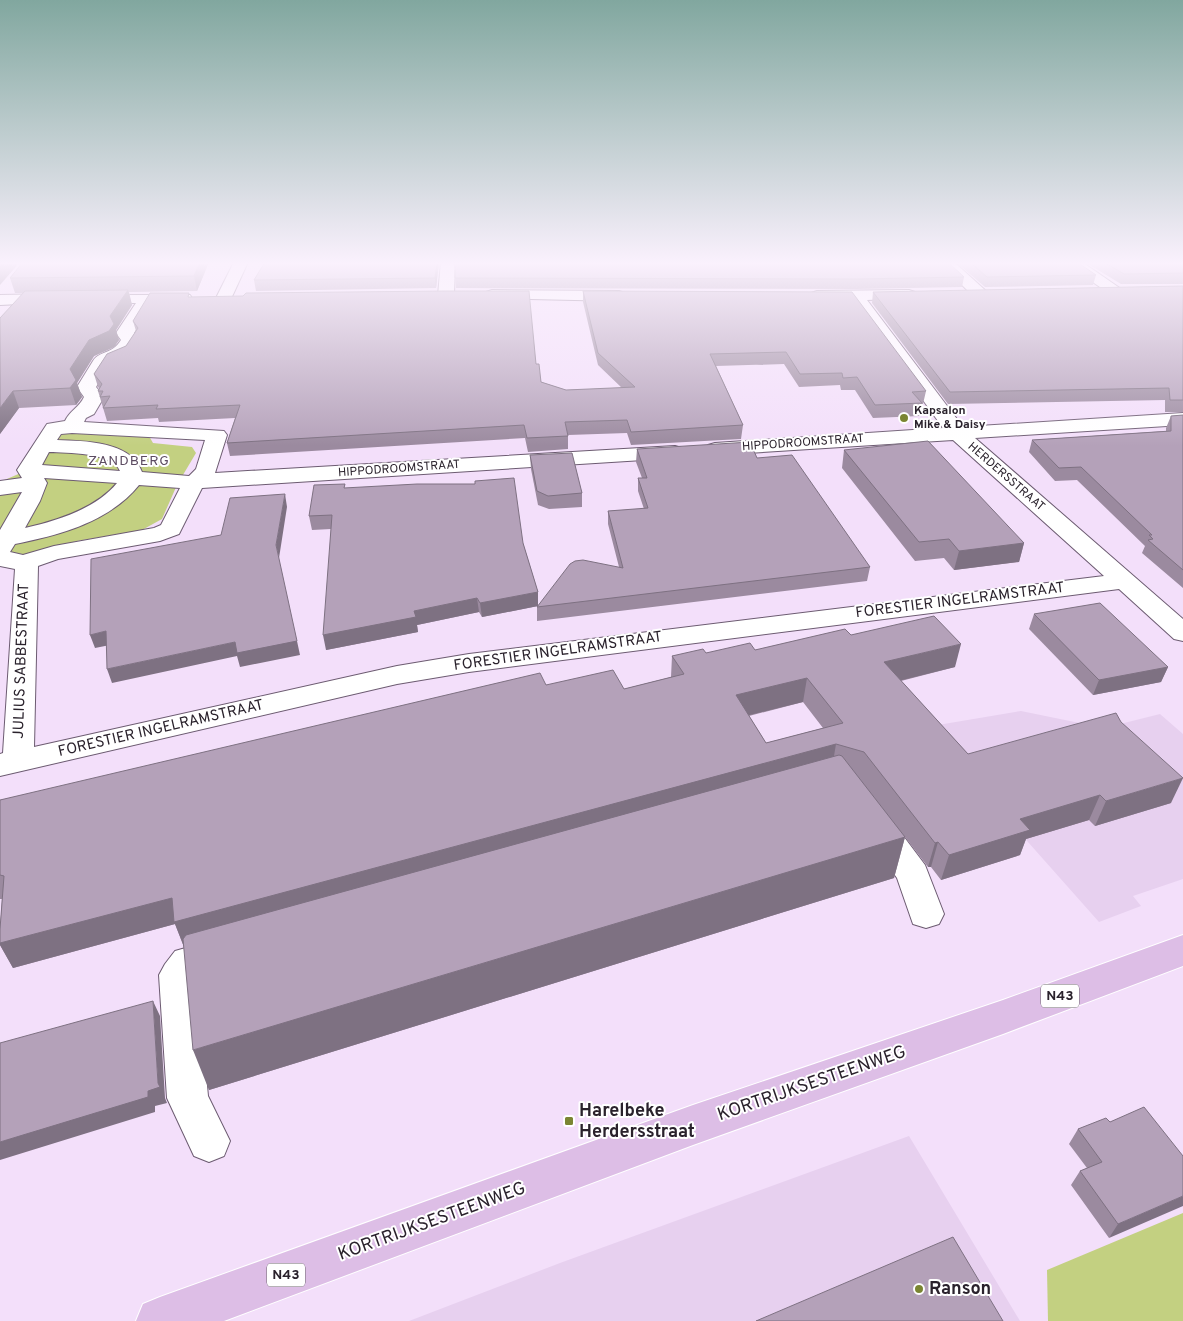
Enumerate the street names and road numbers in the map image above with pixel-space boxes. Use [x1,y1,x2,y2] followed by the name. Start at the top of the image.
[741,431,865,455] street label: HIPPODROOMSTRAAT
[964,439,1048,515] street label: HERDERSSTRAAT
[337,457,461,481] street label: HIPPODROOMSTRAAT
[854,579,1066,623] street label: FORESTIER INGELRAMSTRAAT
[10,583,34,739] street label: JULIUS SABBESTRAAT
[452,628,664,676] street label: FORESTIER INGELRAMSTRAAT
[56,696,266,762] street label: FORESTIER INGELRAMSTRAAT
[1041,984,1079,1008] road number: N43
[715,1041,909,1127] street label: KORTRIJKSESTEENWEG
[335,1177,529,1267] street label: KORTRIJKSESTEENWEG
[267,1264,305,1286] road number: N43

